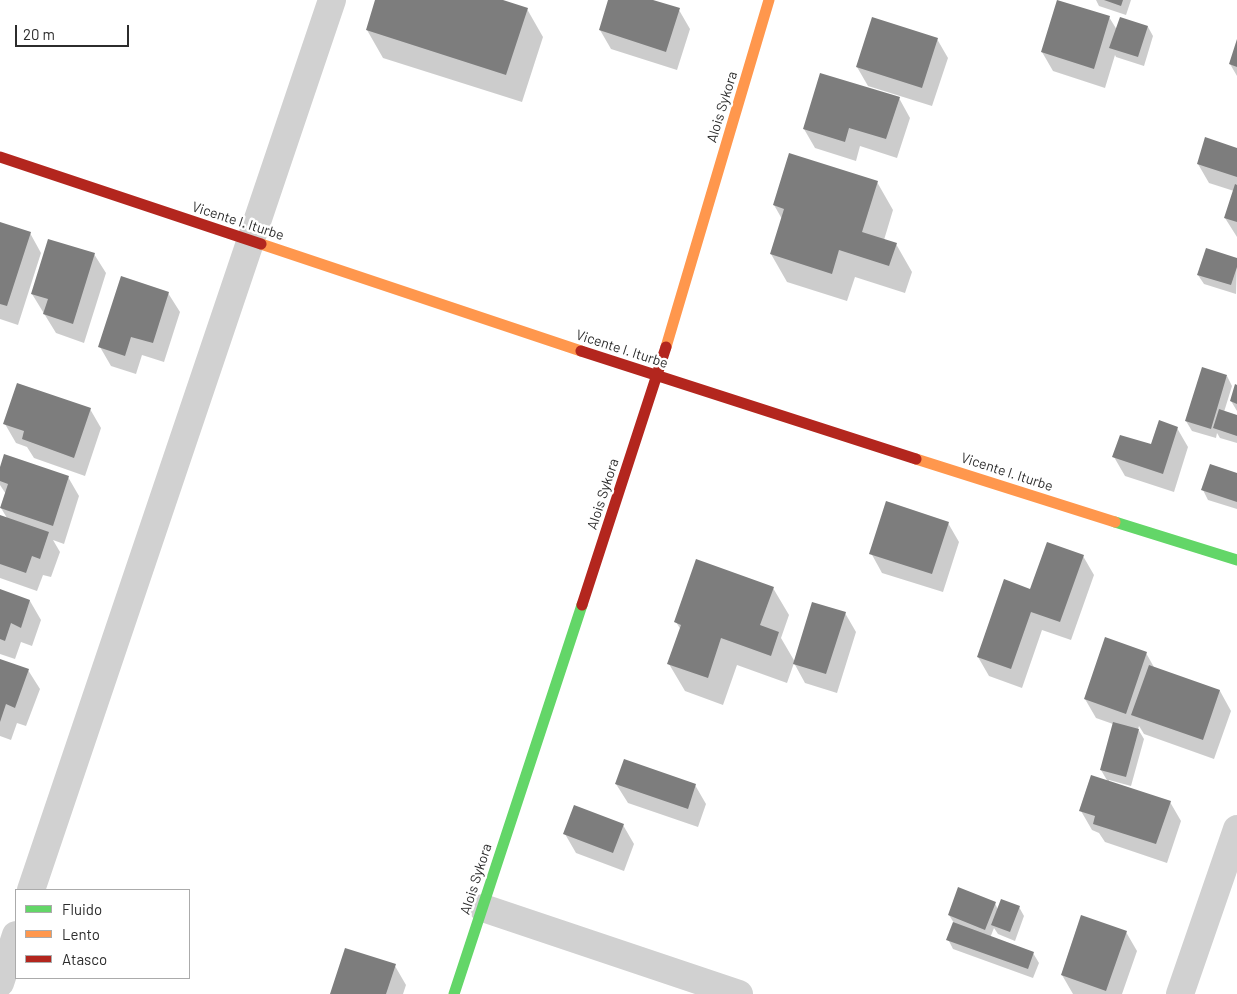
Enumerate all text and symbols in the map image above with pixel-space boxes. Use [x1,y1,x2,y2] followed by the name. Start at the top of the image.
[18,15,131,47] scale bar
[23,25,55,43] text: 20 m
[703,69,741,145] street label: Alois Sykora
[190,198,286,244] street label: Vicente I. Iturbe
[574,326,670,372] street label: Vicente I. Iturbe
[959,449,1055,495] street label: Vicente I. Iturbe
[584,456,622,532] street label: Alois Sykora
[457,841,495,917] street label: Alois Sykora
[15,889,190,979] legend
[62,900,102,918] text: Fluido
[62,925,100,943] text: Lento
[62,950,107,968] text: Atasco

